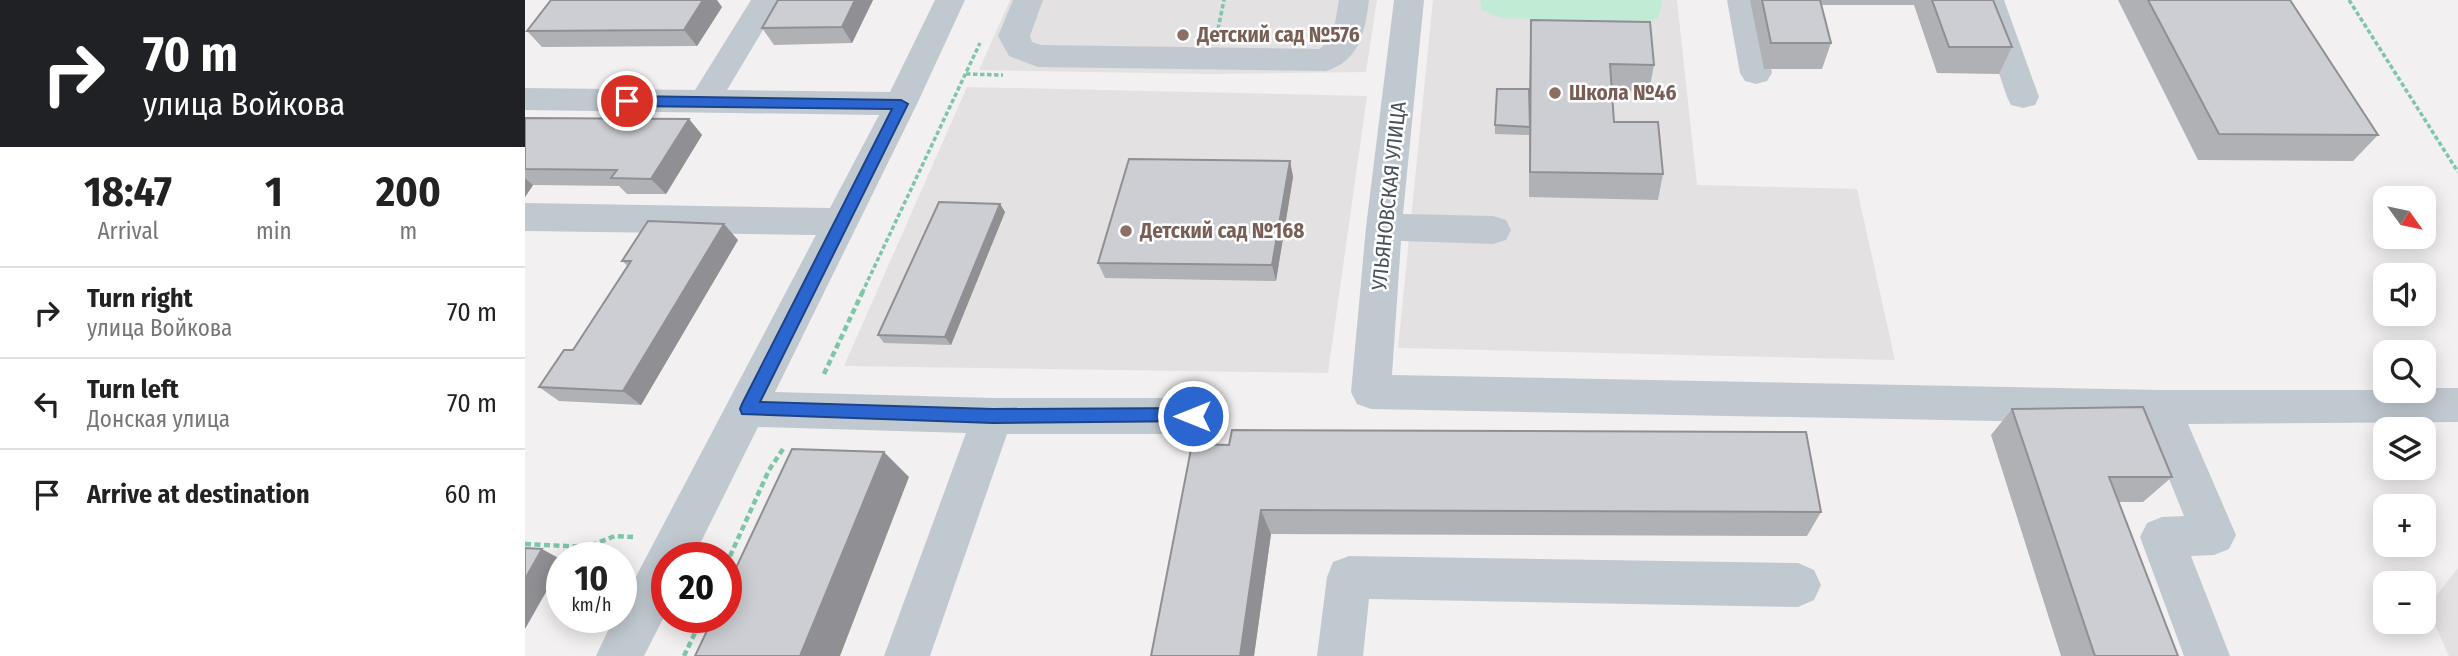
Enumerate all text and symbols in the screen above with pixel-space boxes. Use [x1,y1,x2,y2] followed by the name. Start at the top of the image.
[1196,22,1360,48] place label: Детский сад №576
[143,25,238,84] text: 70 m
[1175,27,1191,43] marker: Детский сад №576
[28,28,119,119] icon: right
[597,71,657,131] pin
[1569,80,1676,106] place label: Школа №46
[608,82,646,120] icon: arrive
[143,85,345,123] text: улица Войкова
[1547,85,1563,101] marker: Школа №46
[1366,100,1412,293] street label: УЛЬЯНОВСКАЯ УЛИЦА
[84,167,172,217] text: 18:47
[265,167,283,217] text: 1
[376,167,441,217] text: 200
[2373,186,2436,248] north arrow
[2373,186,2436,634] map controls
[98,217,159,245] text: Arrival
[256,217,292,245] text: min
[399,217,417,245] text: m
[1139,218,1304,244] place label: Детский сад №168
[1118,223,1134,239] marker: Детский сад №168
[2373,263,2436,326] button: sound
[87,283,193,314] text: Turn right
[28,294,66,332] icon: right
[447,297,497,328] text: 70 m
[87,314,232,342] text: улица Войкова
[2373,340,2436,403] button: search
[87,374,179,405] text: Turn left
[1156,379,1230,453] position arrow
[28,385,66,423] icon: left
[447,388,497,419] text: 70 m
[87,405,230,433] text: Донская улица
[2373,417,2436,480] button: layers
[28,476,66,514] icon: arrive
[87,479,310,510] text: Arrive at destination
[444,479,497,510] text: 60 m
[2373,494,2436,557] button: +
[651,542,742,633] speed limit sign: 20
[575,557,608,599] text: 10
[2373,571,2436,634] button: −
[571,594,612,616] text: km/h

